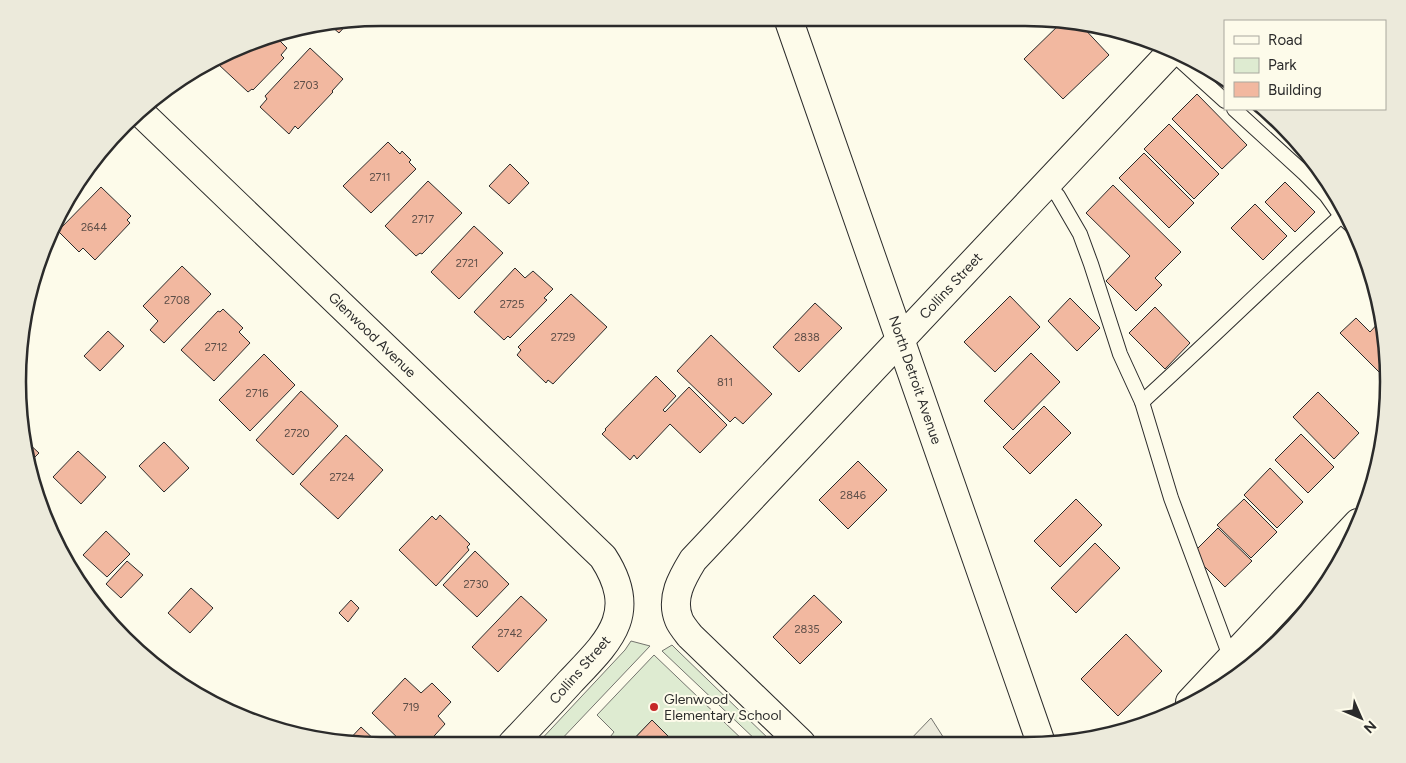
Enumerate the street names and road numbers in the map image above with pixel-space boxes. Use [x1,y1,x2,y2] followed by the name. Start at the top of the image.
[916,249,986,323] street label: Collins Street
[325,289,420,381] street label: Glenwood Avenue
[885,313,945,447] street label: North Detroit Avenue
[546,632,614,708] street label: Collins Street

